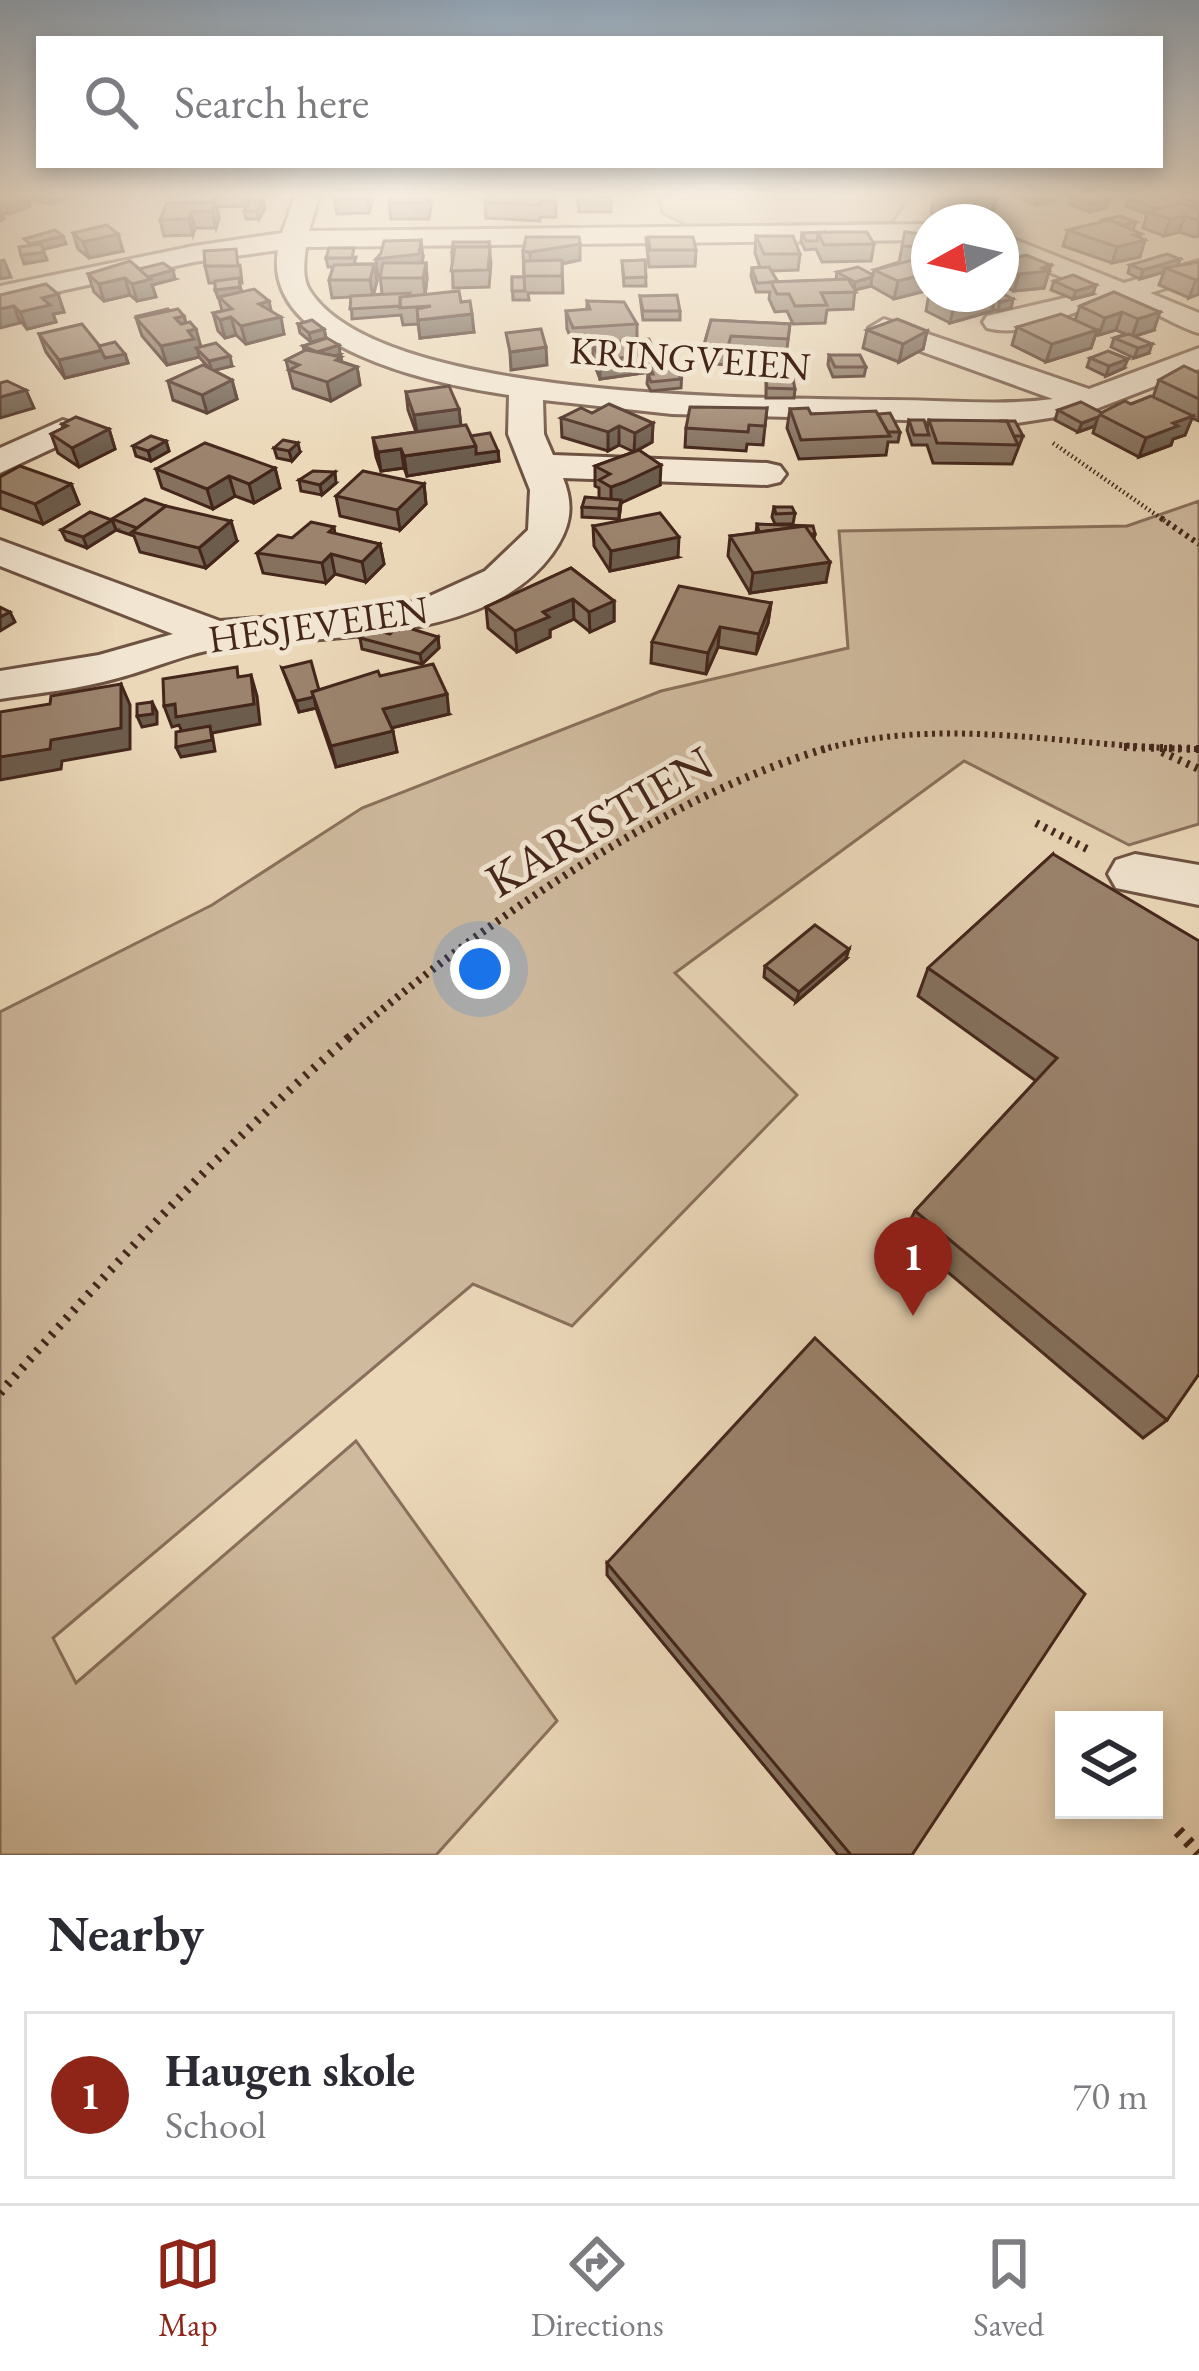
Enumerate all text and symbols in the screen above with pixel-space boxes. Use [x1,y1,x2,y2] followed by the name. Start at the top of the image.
[36,36,1163,168] search box
[78,69,144,135] icon: search
[174,73,369,131] text: Search here
[911,204,1019,312] north arrow
[568,324,812,392] street label: KRINGVEIEN
[205,583,431,665] street label: HESJEVEIEN
[474,731,724,911] street label: KARISTIEN
[450,939,510,999] your location
[874,1217,952,1316] pin: 1
[1055,1711,1163,1819] map controls
[1055,1711,1163,1819] button: layers
[48,1900,204,1966] text: Nearby
[165,2041,415,2099] text: Haugen skole
[80,2070,100,2121] text: 1
[1072,2070,1148,2121] text: 70 m
[165,2099,266,2150] text: School
[155,2231,221,2346] tab: Map
[531,2231,664,2346] tab: Directions
[973,2231,1044,2346] tab: Saved

